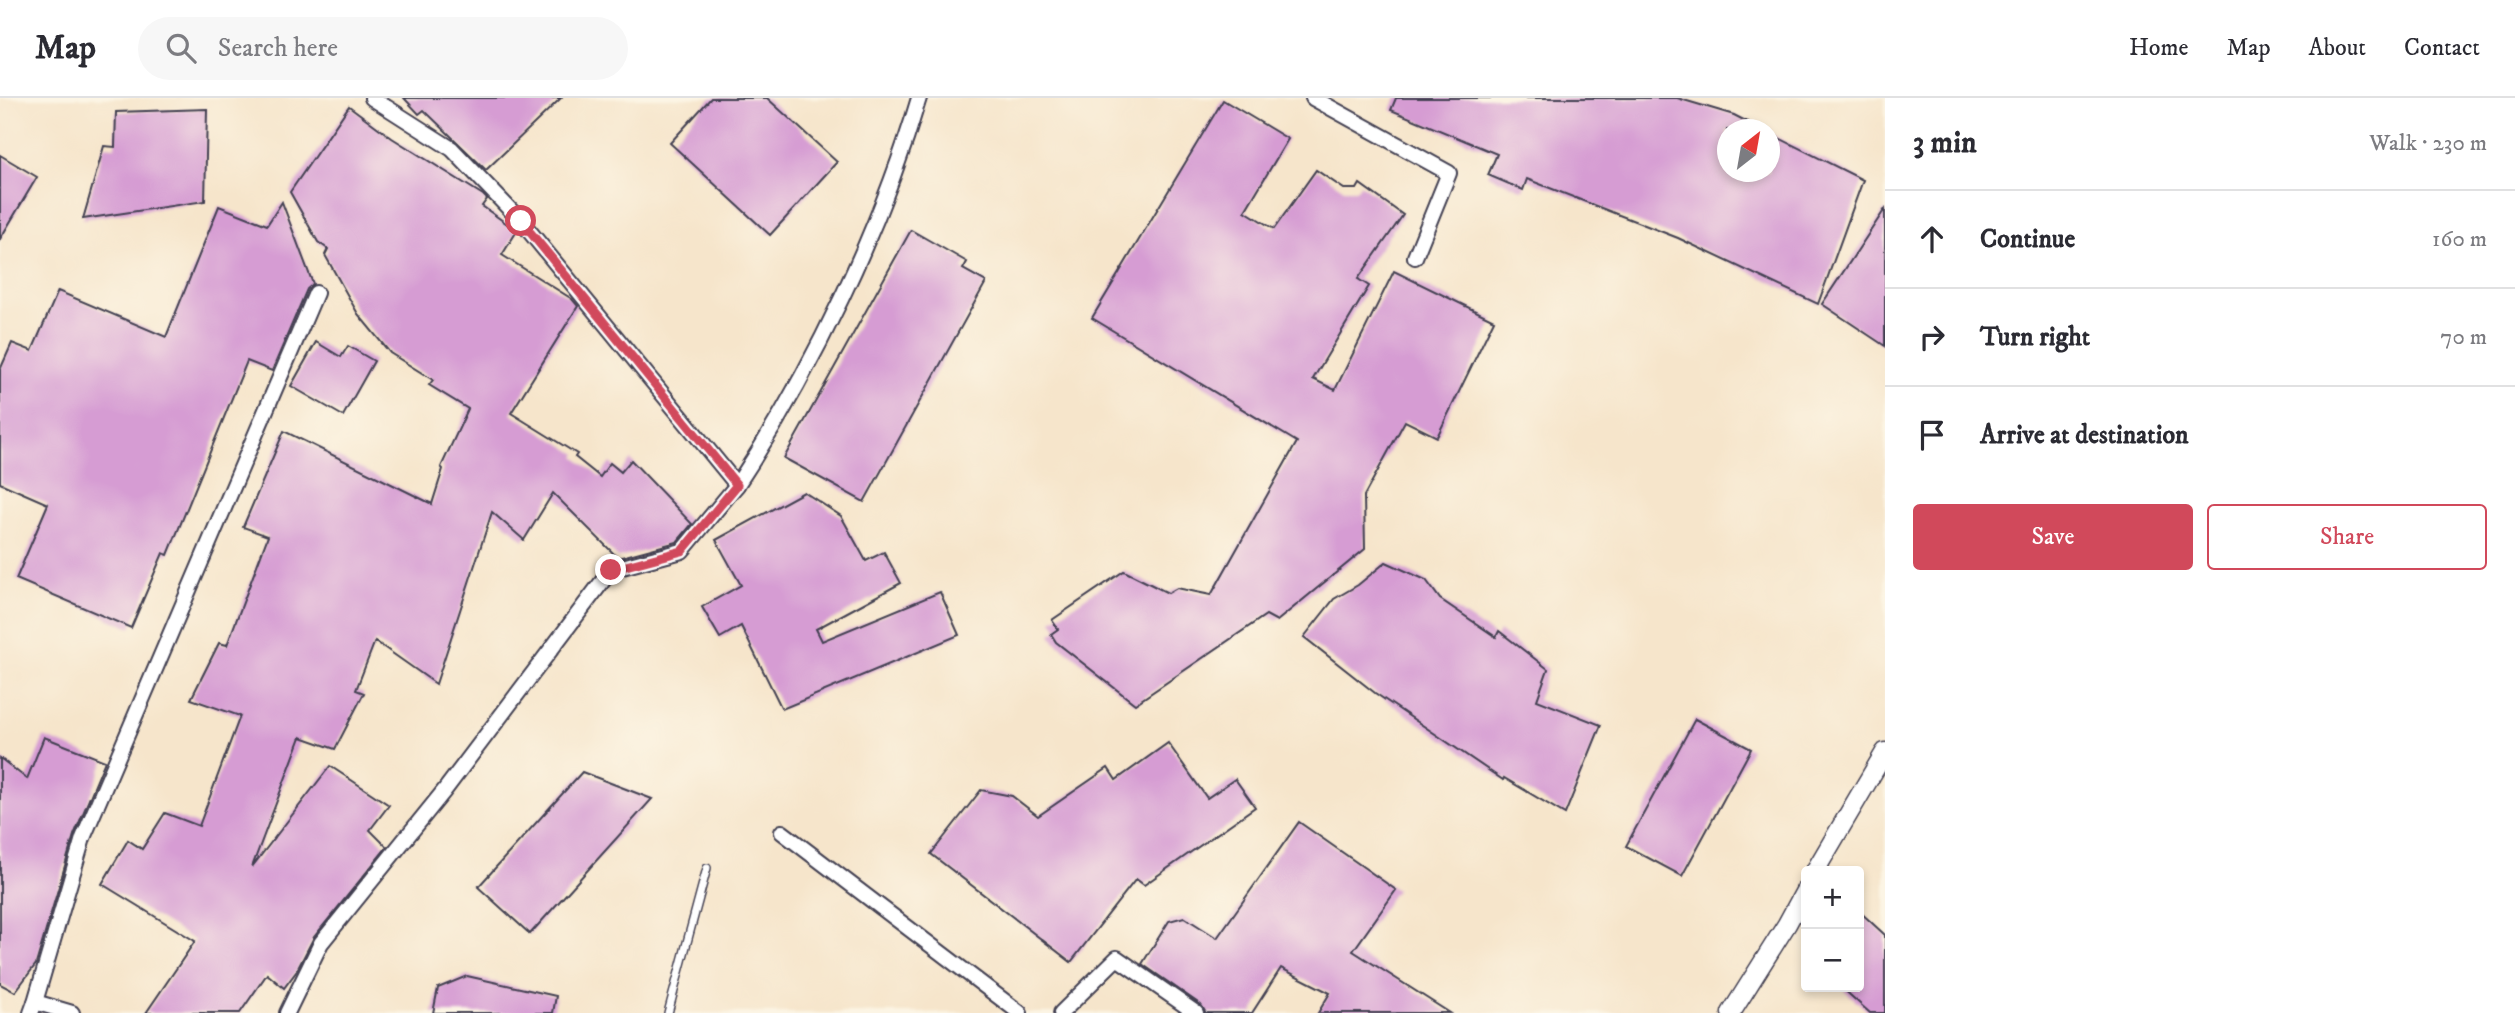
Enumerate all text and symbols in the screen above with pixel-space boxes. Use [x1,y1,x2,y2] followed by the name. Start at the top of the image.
[138,17,628,80] search box
[35,28,96,69] text: Map
[162,29,200,67] icon: search
[218,32,338,65] text: Search here
[2129,33,2188,63] text: Home
[2226,33,2271,63] text: Map
[2309,33,2366,63] text: About
[2404,33,2480,63] text: Contact
[1717,119,1780,182] north arrow
[1913,125,1977,162] text: 3 min
[2369,129,2487,158] text: Walk · 230 m
[505,205,536,236] route start
[1913,220,1951,258] icon: ahead
[1980,223,2075,256] text: Continue
[2432,225,2487,254] text: 160 m
[1913,318,1951,356] icon: right
[1980,321,2090,354] text: Turn right
[2440,323,2487,352] text: 70 m
[1913,416,1951,454] icon: arrive
[1980,419,2189,452] text: Arrive at destination
[1913,504,2193,570] button: Save
[2207,504,2487,570] button: Share
[595,554,626,585] route end
[1801,866,1864,992] map controls
[1801,866,1864,929] button: +
[1801,929,1864,992] button: −

